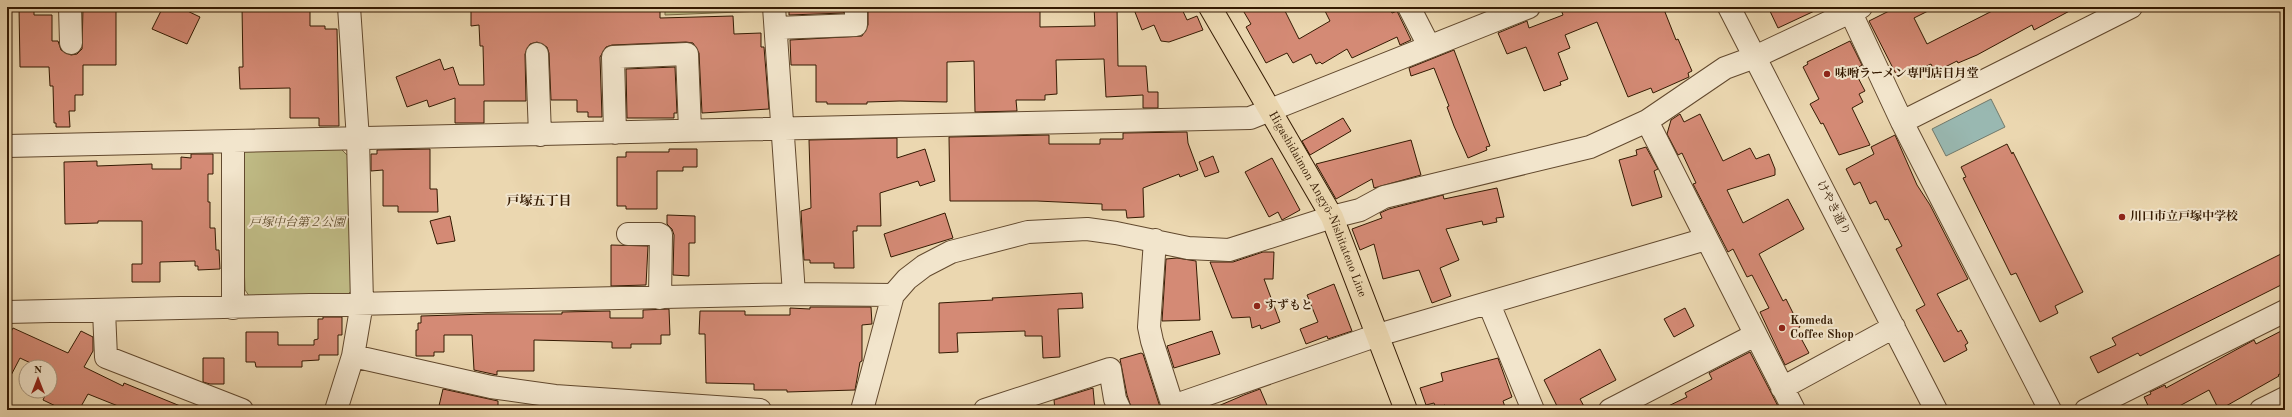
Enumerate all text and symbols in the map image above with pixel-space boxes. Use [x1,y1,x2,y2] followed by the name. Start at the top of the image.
[1835,66,1978,80] place label: 味噌ラーメン専門店日月堂
[1822,69,1832,79] marker: 味噌ラーメン専門店日月堂
[1266,109,1368,299] street label: Higashidaimon Angyō-Nishitateno Line
[1814,178,1853,237] street label: けやき通り
[506,194,572,208] district label: 戸塚五丁目
[2130,209,2238,223] place label: 川口市立戸塚中学校
[2117,212,2127,222] marker: 川口市立戸塚中学校
[249,215,347,229] park label: 戸塚中台第２公園
[1265,298,1313,312] place label: すずもと
[1252,301,1262,311] marker: すずもと
[1790,315,1854,341] place label: Komeda Coffee Shop
[1777,323,1787,333] marker: Komeda Coffee Shop
[18,359,58,399] north arrow
[34,365,43,376] text: N

